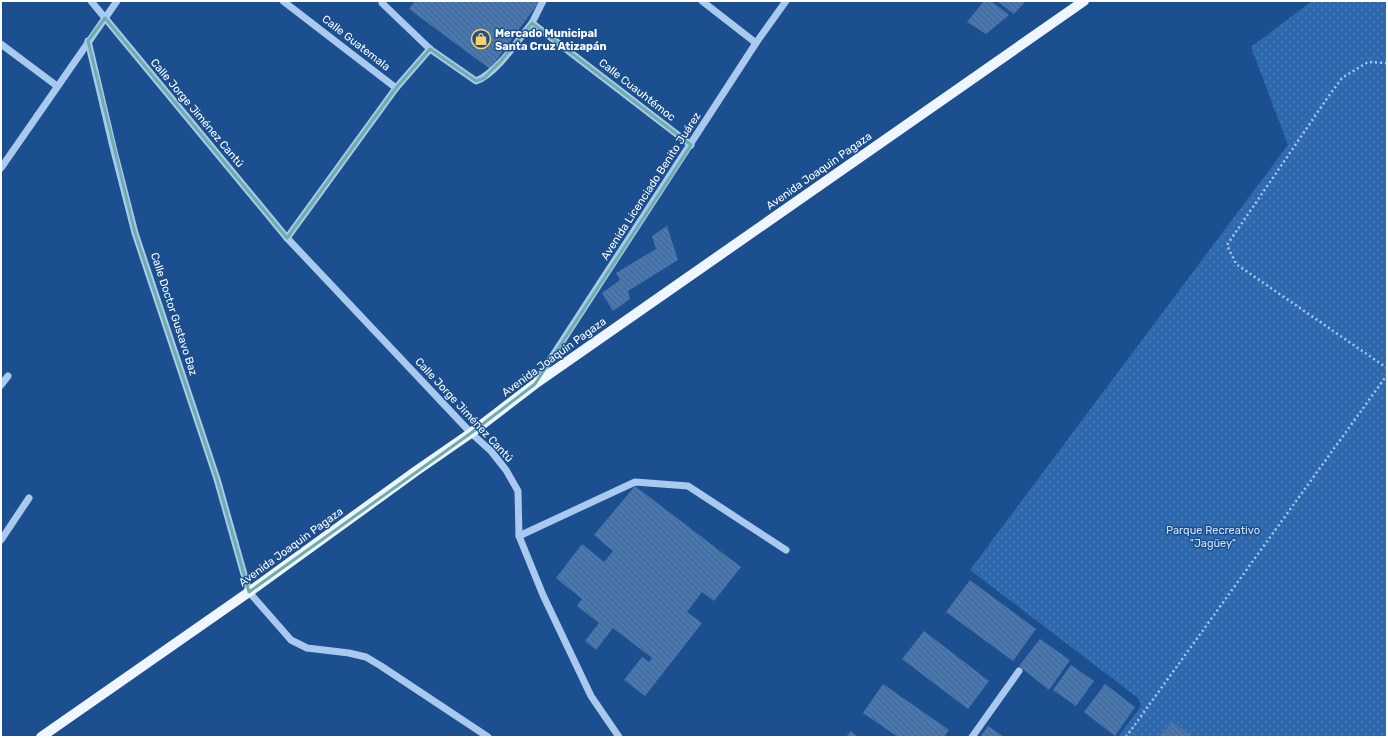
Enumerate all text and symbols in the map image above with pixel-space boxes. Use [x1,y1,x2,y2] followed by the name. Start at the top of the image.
[319,12,393,74] street label: Calle Guatemala
[495,27,607,53] place label: Mercado Municipal Santa Cruz Atizapán
[470,28,492,50] shop icon: Mercado Municipal Santa Cruz Atizapán
[148,56,246,170] street label: Calle Jorge Jiménez Cantú
[596,56,678,124] street label: Calle Cuauhtémoc
[598,109,704,262] street label: Avenida Licenciado Benito Juárez
[764,130,874,212] street label: Avenida Joaquin Pagaza
[148,251,200,378] street label: Calle Doctor Gustavo Baz
[499,315,609,399] street label: Avenida Joaquin Pagaza
[412,355,516,465] street label: Calle Jorge Jiménez Cantú
[236,505,346,589] street label: Avenida Joaquin Pagaza
[1166,524,1260,550] park label: Parque Recreativo "Jagüey"

